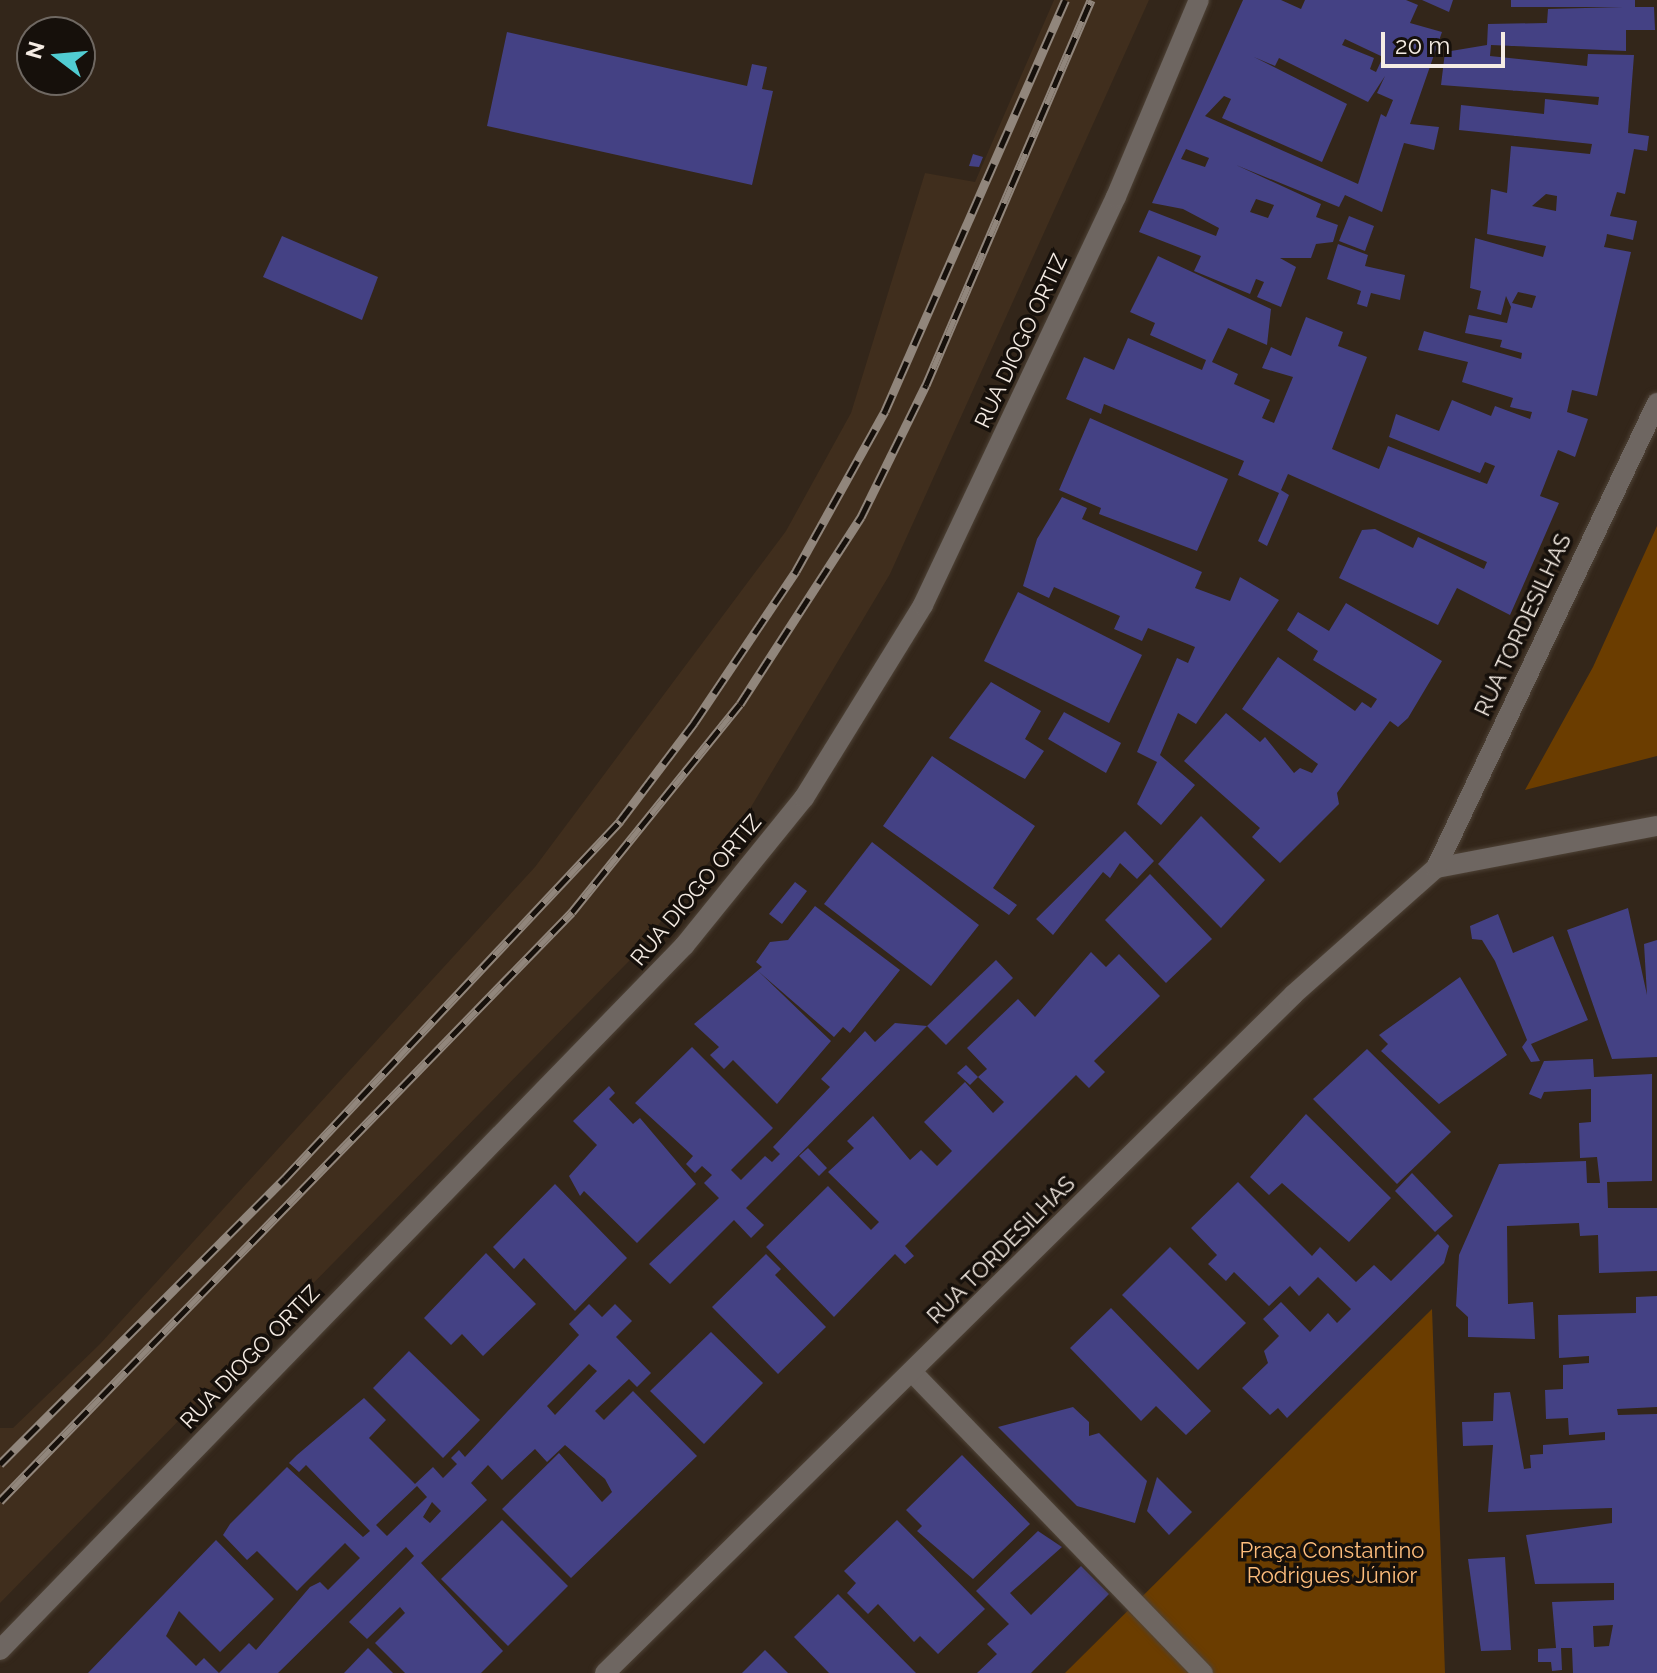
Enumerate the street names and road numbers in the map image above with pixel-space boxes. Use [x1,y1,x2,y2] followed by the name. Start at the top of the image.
[969,249,1073,433] street label: RUA DIOGO ORTIZ
[1469,529,1577,721] street label: RUA TORDESILHAS
[625,809,767,971] street label: RUA DIOGO ORTIZ
[921,1170,1081,1330] street label: RUA TORDESILHAS
[175,1280,325,1434] street label: RUA DIOGO ORTIZ

